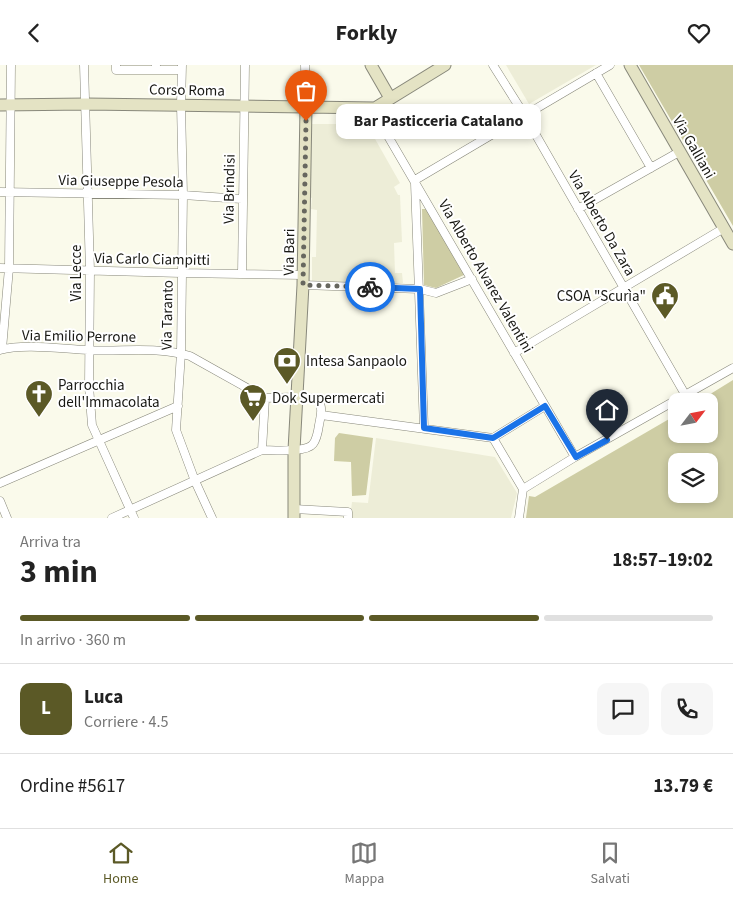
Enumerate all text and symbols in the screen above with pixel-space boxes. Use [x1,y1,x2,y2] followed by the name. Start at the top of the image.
[336,17,397,49] text: Forkly
[20,19,48,47] icon: back
[685,19,713,47] icon: heart
[285,70,327,121] pin
[292,77,320,105] icon: bag
[149,79,225,102] street label: Corso Roma
[336,103,541,139] callout: Bar Pasticceria Catalano
[354,110,523,132] text: Bar Pasticceria Catalano
[667,112,720,183] street label: Via Galliani
[218,154,241,224] street label: Via Brindisi
[563,167,640,280] street label: Via Alberto Da Zara
[58,170,184,193] street label: Via Giuseppe Pesola
[433,196,538,357] street label: Via Alberto Alvarez Valentini
[279,228,300,276] street label: Via Bari
[66,244,87,302] street label: Via Lecce
[94,248,210,271] street label: Via Carlo Ciampitti
[345,262,395,312] courier
[356,273,384,301] icon: bike
[156,280,179,350] street label: Via Taranto
[650,281,680,320] public building icon: CSOA "Scurìa"
[557,286,646,307] place label: CSOA "Scurìa"
[22,325,136,348] street label: Via Emilio Perrone
[272,346,302,385] bank icon: Intesa Sanpaolo
[306,351,407,372] place label: Intesa Sanpaolo
[58,375,160,413] place label: Parrocchia dell'Immacolata
[24,379,54,418] church icon: Parrocchia dell'Immacolata
[238,383,268,422] supermarket icon: Dok Supermercati
[272,388,385,409] place label: Dok Supermercati
[586,389,628,440] pin
[668,393,718,443] north arrow
[668,393,718,503] map controls
[593,396,621,424] icon: home
[668,453,718,503] button: layers
[20,531,81,553] text: Arriva tra
[612,547,713,574] text: 18:57–19:02
[20,549,98,595] text: 3 min
[20,629,126,651] text: In arrivo · 360 m
[597,683,649,735] button: chat
[661,683,713,735] button: phone
[84,684,123,711] text: Luca
[41,695,51,722] text: L
[84,711,168,733] text: Corriere · 4.5
[20,773,125,800] text: Ordine #5617
[653,773,713,800] text: 13.79 €
[103,839,138,889] tab: Home
[345,839,384,889] tab: Mappa
[590,839,630,889] tab: Salvati

